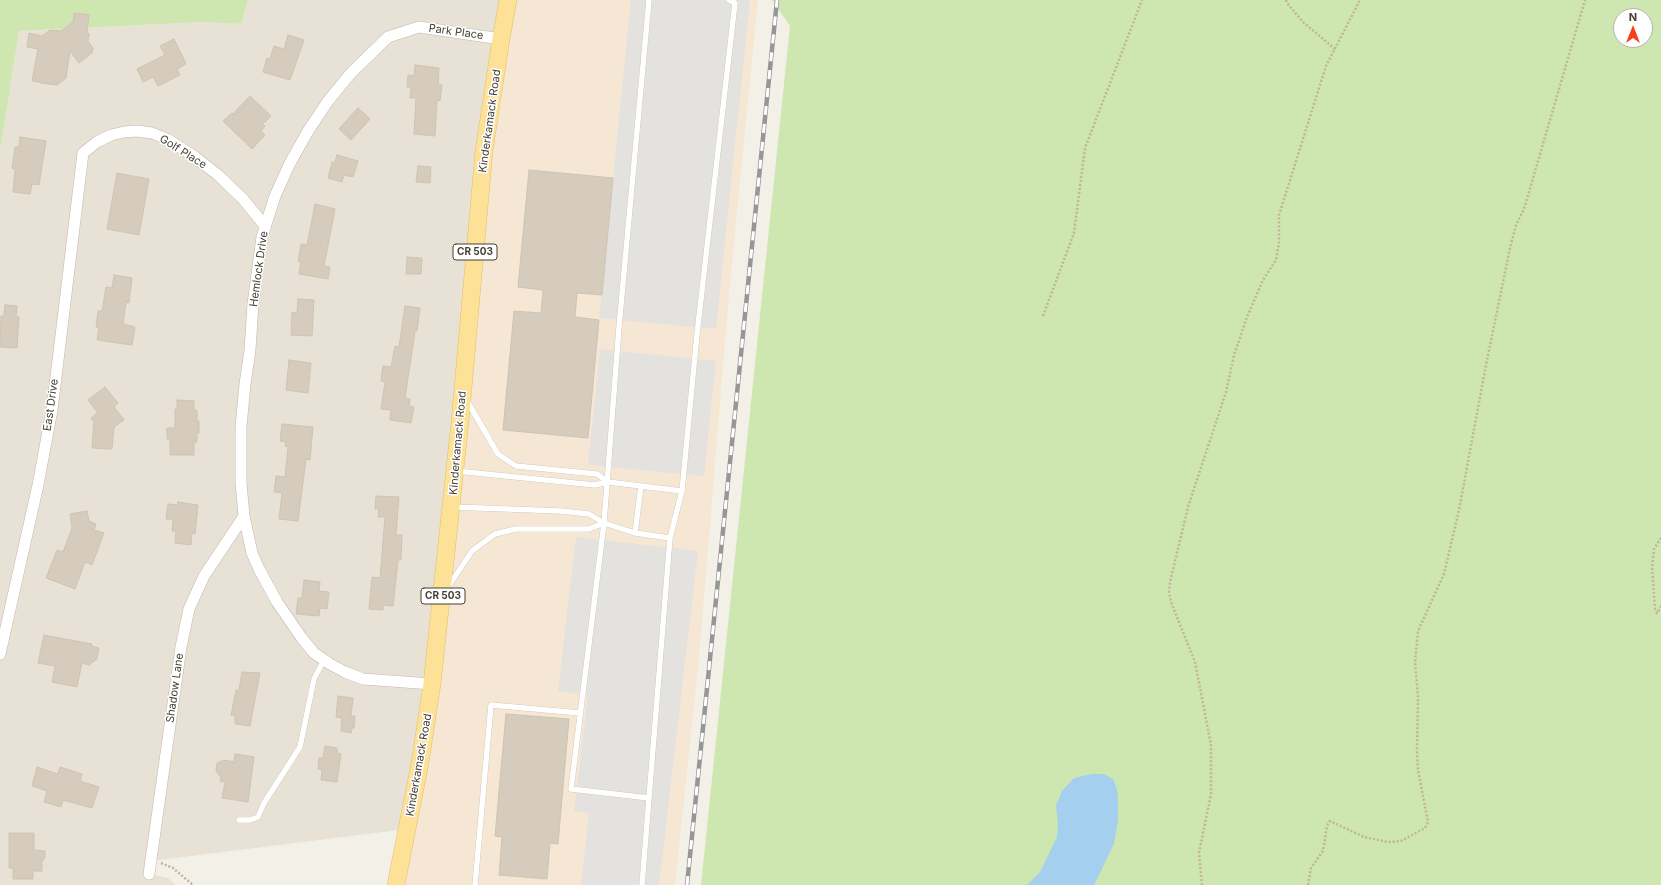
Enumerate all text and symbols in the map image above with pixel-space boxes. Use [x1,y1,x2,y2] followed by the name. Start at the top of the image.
[1613,8,1653,48] north arrow
[1629,10,1637,24] text: N
[428,22,484,42] street label: Park Place
[476,69,504,173] street label: Kinderkamack Road
[157,132,209,172] street label: Golf Place
[247,230,271,308] street label: Hemlock Drive
[453,244,497,260] road number: CR 503
[41,378,61,432] street label: East Drive
[447,391,469,495] street label: Kinderkamack Road
[421,588,465,604] road number: CR 503
[164,652,186,724] street label: Shadow Lane
[403,713,435,817] street label: Kinderkamack Road

